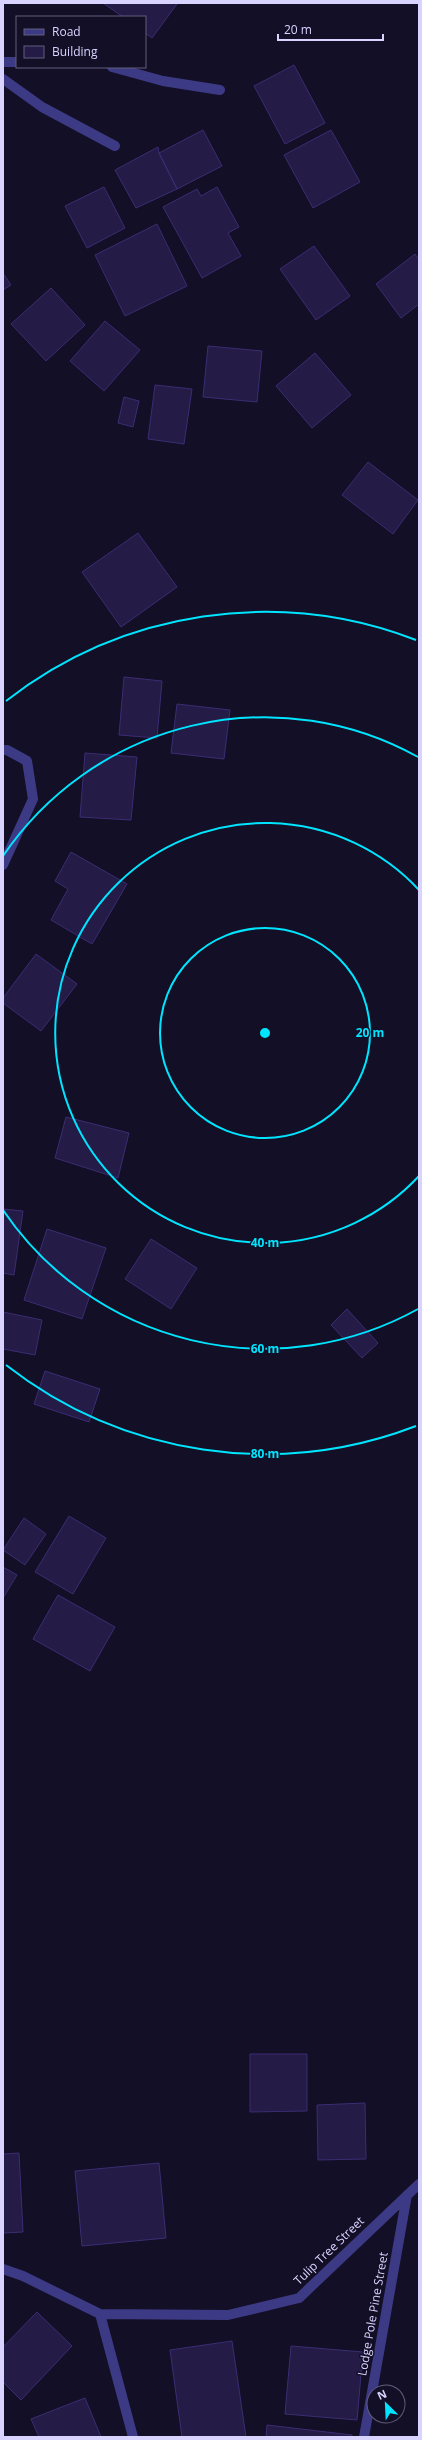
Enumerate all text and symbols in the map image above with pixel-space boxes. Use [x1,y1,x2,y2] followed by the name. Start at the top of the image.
[16,16,146,68] legend
[278,16,383,42] scale bar
[284,21,312,38] text: 20 m
[52,23,81,40] text: Road
[52,43,98,60] text: Building
[356,1024,384,1041] text: 20 m
[258,1026,272,1040] centre of rings
[251,1234,279,1251] text: 40 m
[251,1340,279,1357] text: 60 m
[251,1445,279,1462] text: 80 m
[290,2213,368,2289] street label: Tulip Tree Street
[353,2251,392,2377] street label: Lodge Pole Pine Street
[366,2384,406,2424] north arrow
[375,2386,389,2403] text: N

